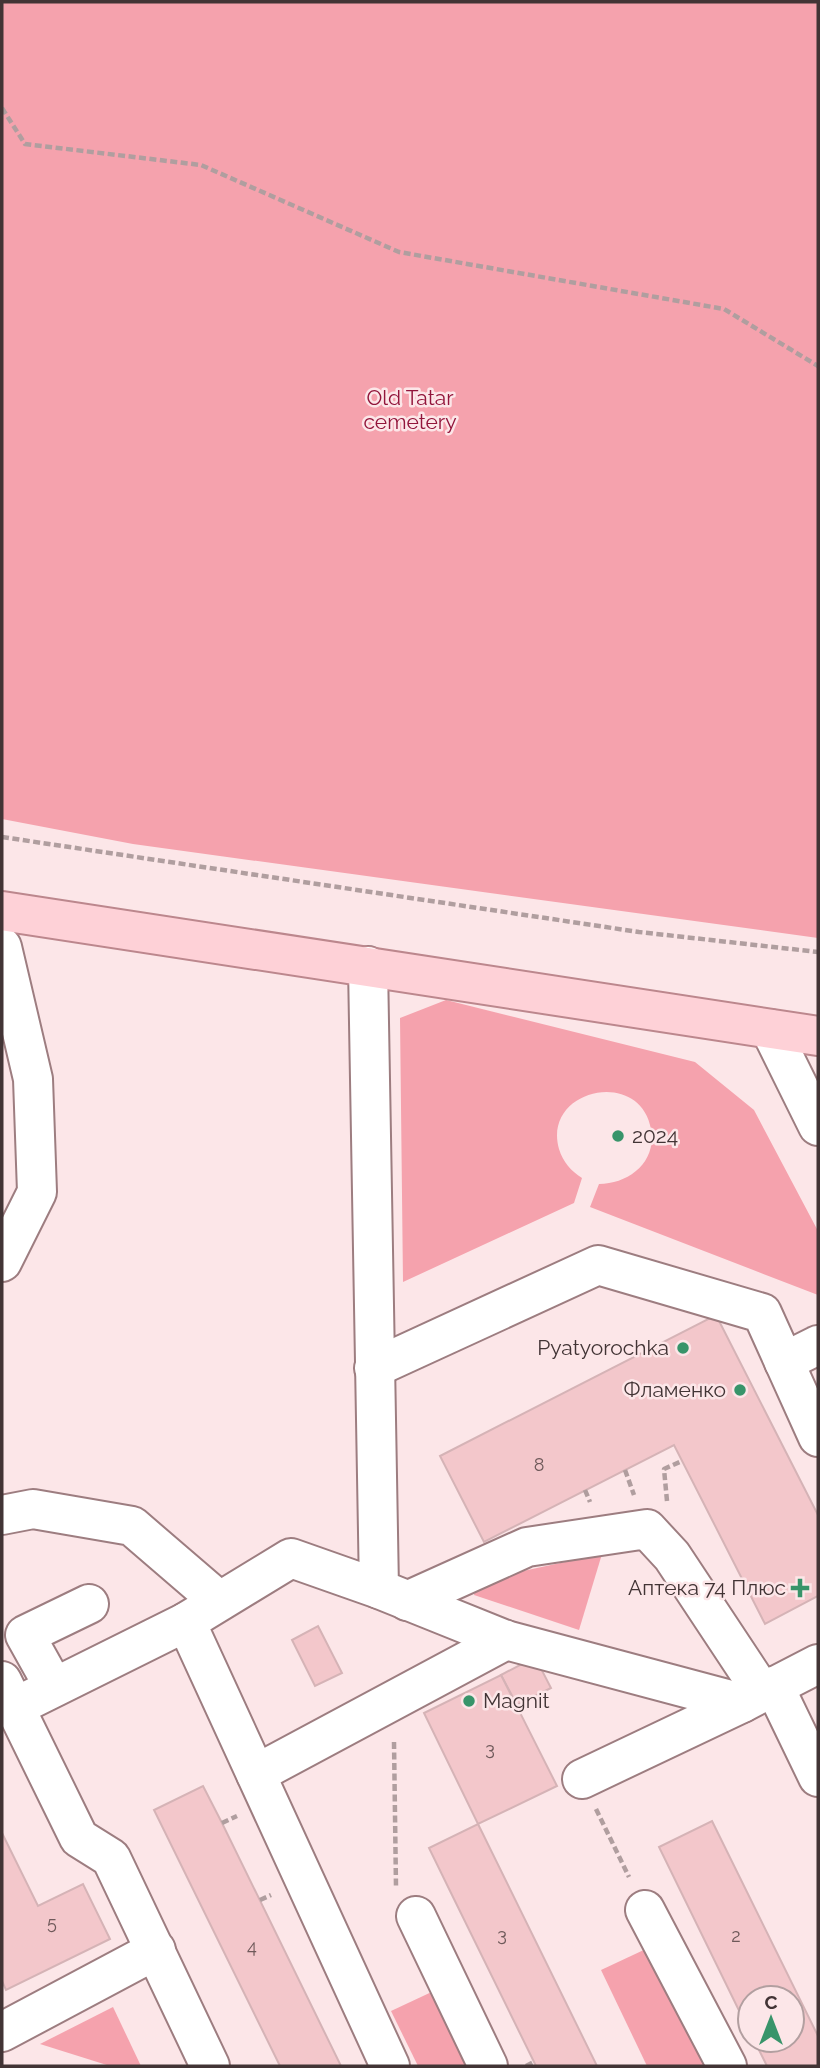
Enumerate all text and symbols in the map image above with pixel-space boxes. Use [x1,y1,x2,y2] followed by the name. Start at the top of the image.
[363,385,457,434] park label: Old Tatar cemetery
[632,1123,678,1148] place label: 2024
[610,1128,626,1144] marker: 2024
[537,1335,669,1360] place label: Pyatyorochka
[675,1340,691,1356] marker: Pyatyorochka
[623,1377,726,1402] place label: Фламенко
[732,1382,748,1398] marker: Фламенко
[534,1454,544,1475] house number: 8
[628,1575,786,1600] place label: Аптека 74 Плюс
[792,1580,808,1596] marker: Аптека 74 Плюс
[483,1688,550,1713] place label: Magnit
[461,1693,477,1709] marker: Magnit
[485,1738,495,1759] house number: 3
[47,1912,57,1933] house number: 5
[497,1924,507,1945] house number: 3
[731,1925,741,1946] house number: 2
[247,1936,257,1957] house number: 4
[736,1984,806,2054] north arrow
[764,1991,778,2013] text: С

